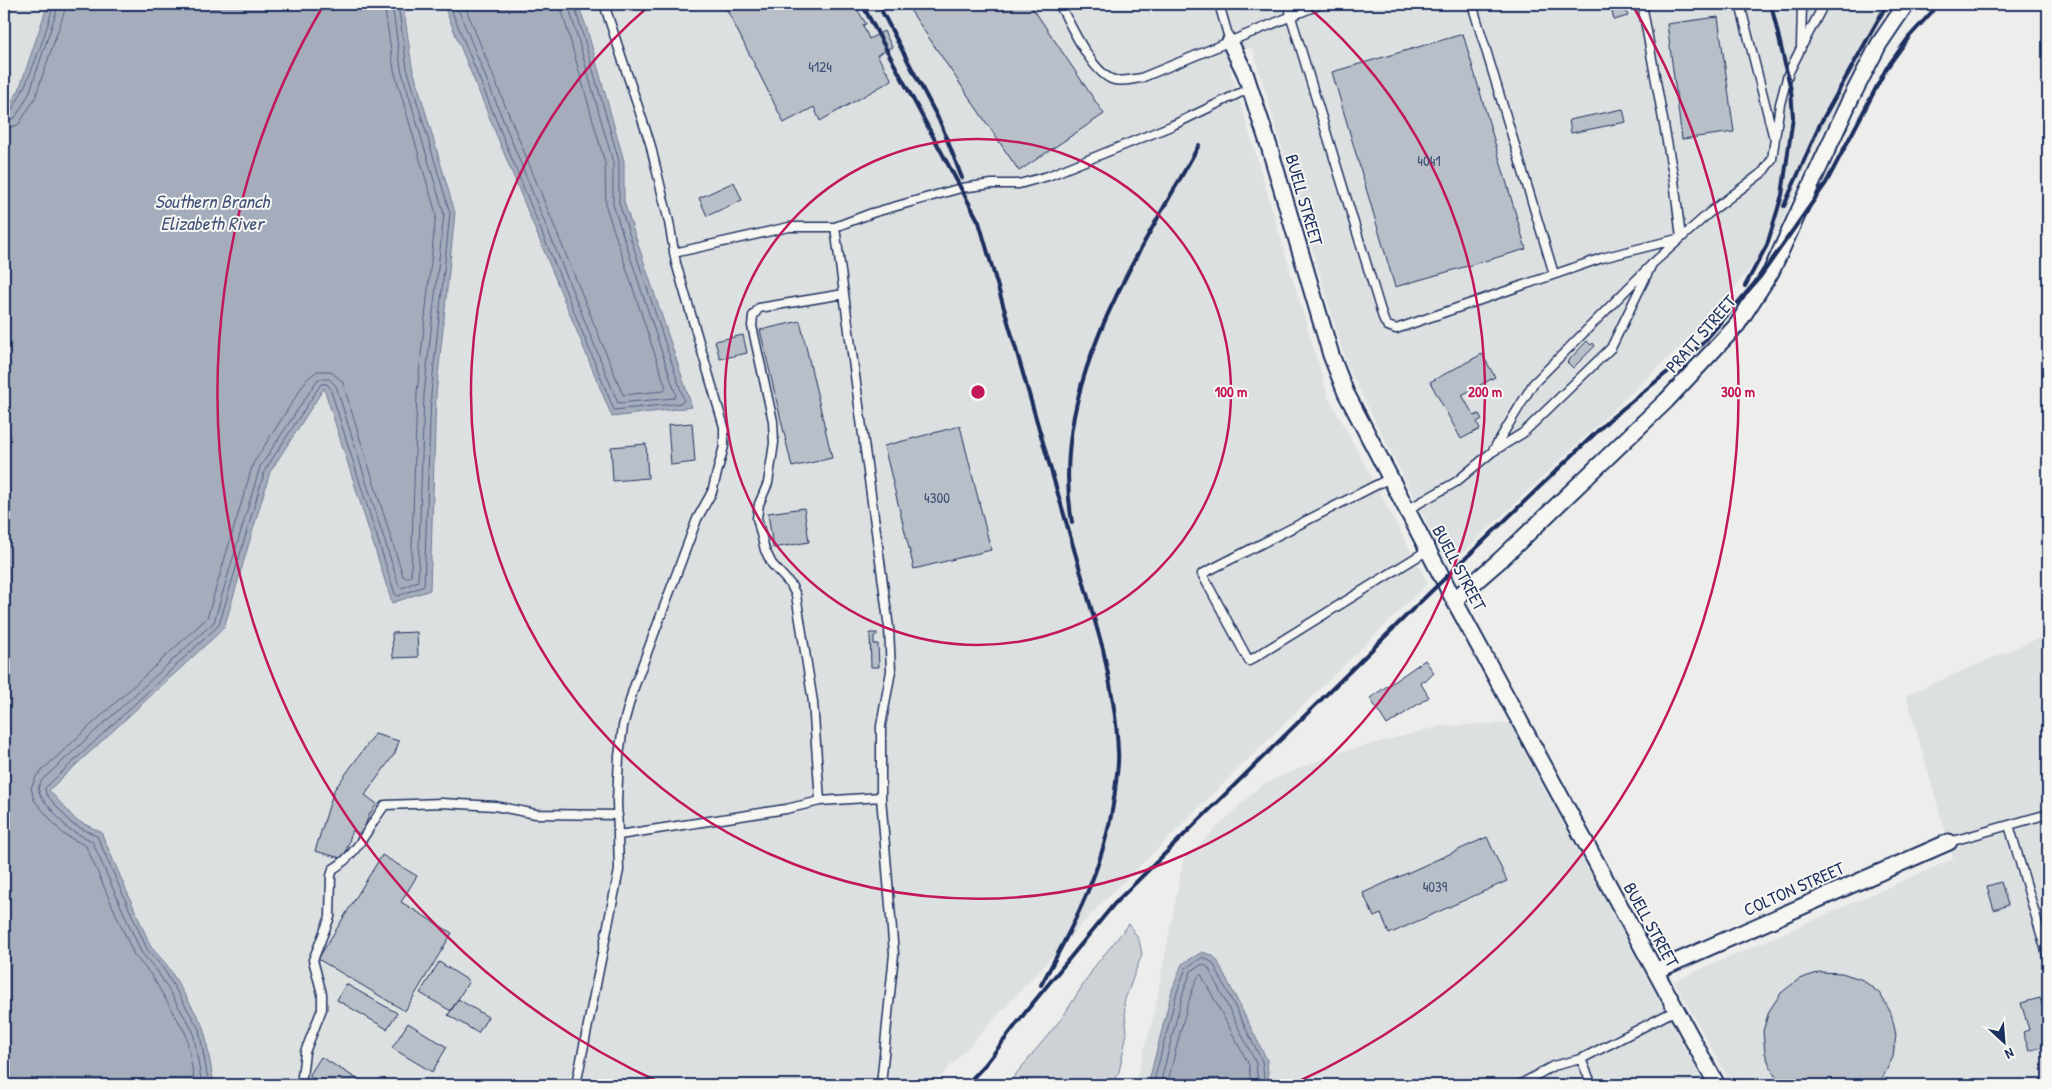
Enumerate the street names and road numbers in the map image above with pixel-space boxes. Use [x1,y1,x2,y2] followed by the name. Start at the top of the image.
[1280,151,1330,249] street label: BUELL STREET
[1660,289,1742,378] street label: PRATT STREET
[1426,521,1493,616] street label: BUELL STREET
[1739,855,1849,922] street label: COLTON STREET
[1618,878,1685,972] street label: BUELL STREET

